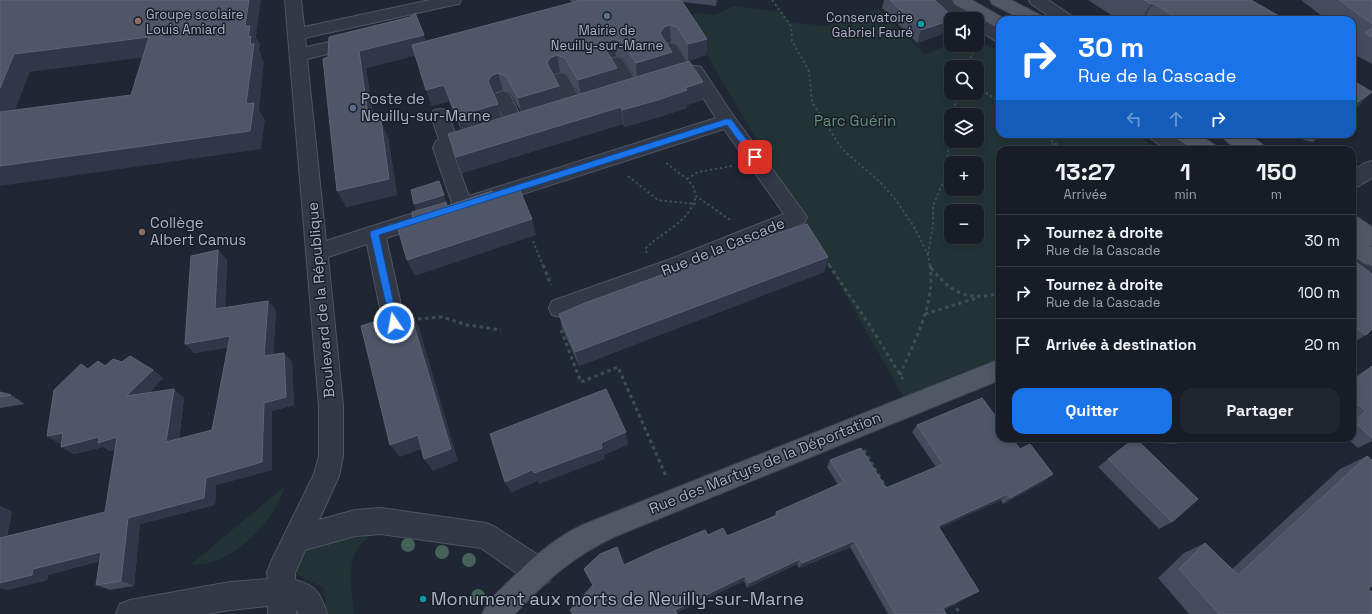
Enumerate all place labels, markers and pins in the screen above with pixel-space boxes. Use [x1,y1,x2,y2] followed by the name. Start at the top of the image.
[146,6,244,38] place label: Groupe scolaire Louis Amiard
[826,9,913,41] place label: Conservatoire Gabriel Fauré
[602,11,612,21] marker: Mairie de Neuilly-sur-Marne
[133,16,143,26] marker: Groupe scolaire Louis Amiard
[916,19,926,29] marker: Conservatoire Gabriel Fauré
[551,22,663,54] place label: Mairie de Neuilly-sur-Marne
[361,89,491,125] place label: Poste de Neuilly-sur-Marne
[348,103,358,113] marker: Poste de Neuilly-sur-Marne
[738,140,772,174] pin
[150,213,246,249] place label: Collège Albert Camus
[137,227,147,237] marker: Collège Albert Camus
[431,587,804,610] place label: Monument aux morts de Neuilly-sur-Marne
[418,594,428,604] marker: Monument aux morts de Neuilly-sur-Marne

